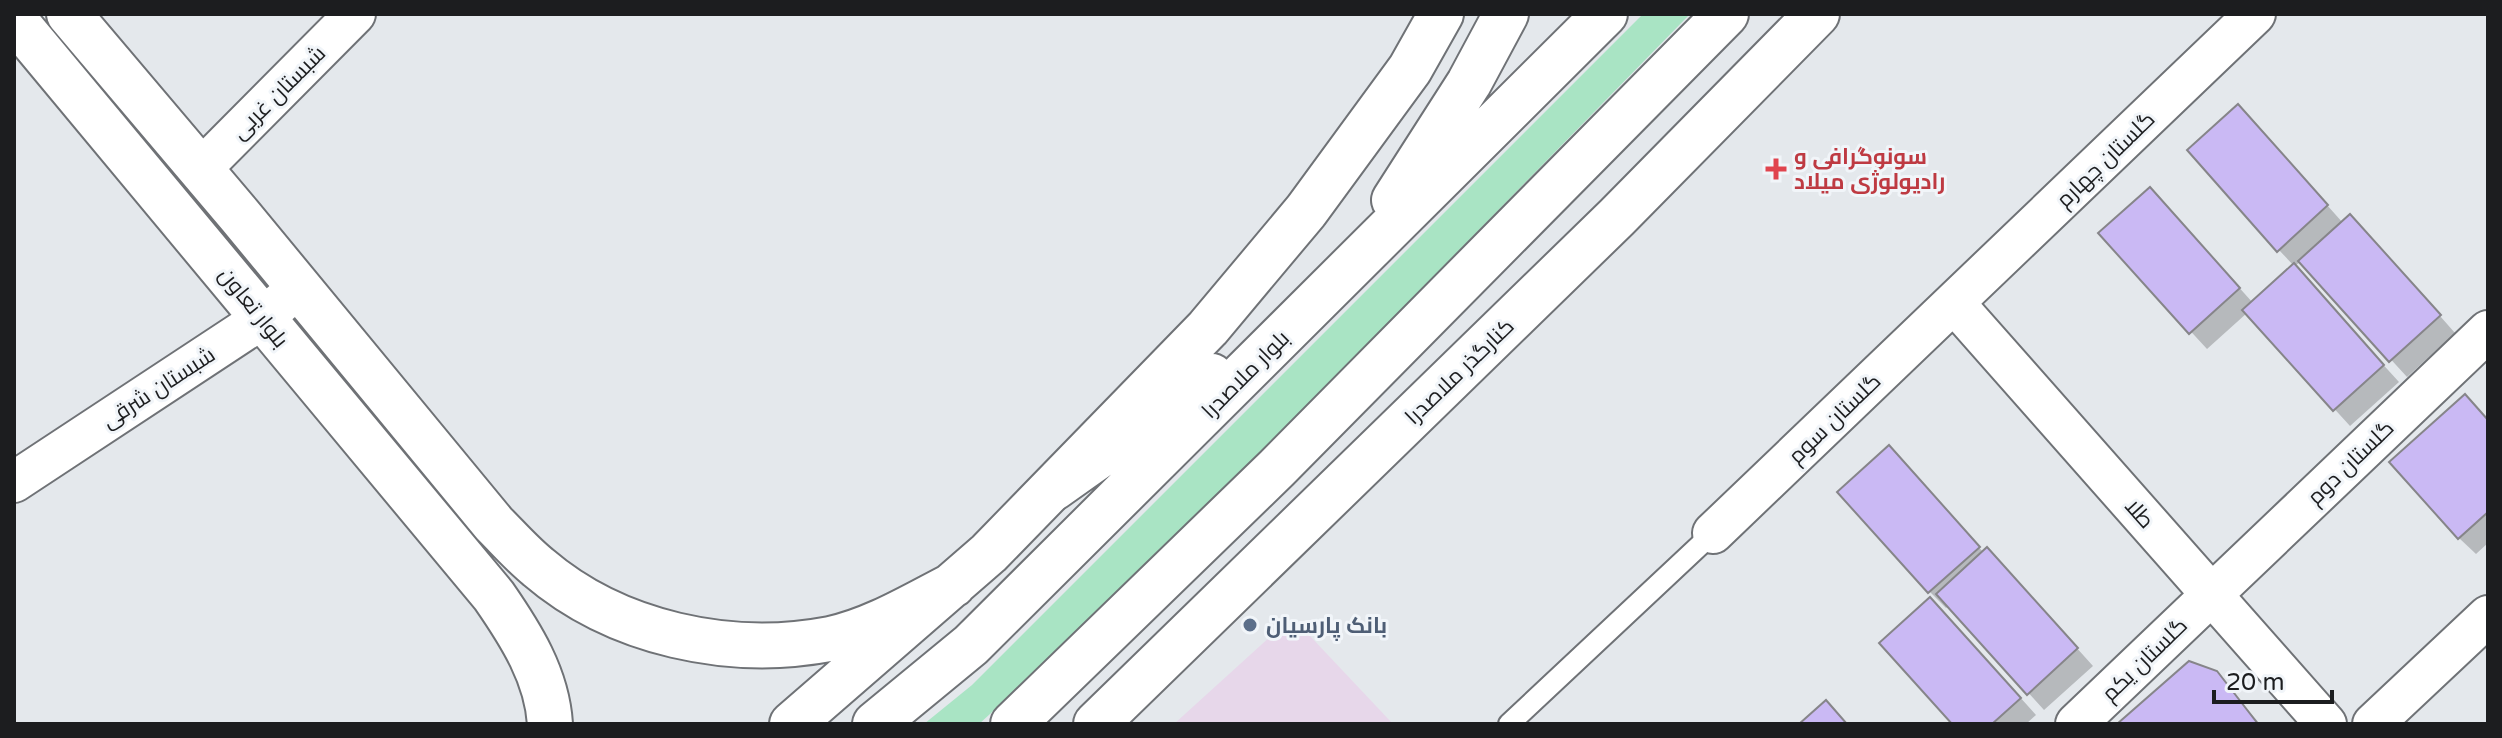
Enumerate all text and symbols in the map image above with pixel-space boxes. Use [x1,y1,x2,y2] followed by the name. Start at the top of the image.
[226,40,331,145] street label: شبستان غربی
[2051,106,2162,214] street label: گلستان چهارم
[1794,144,1945,195] place label: سونوگرافی و رادیولوژی میلاد
[1765,158,1787,180] marker: سونوگرافی و رادیولوژی میلاد
[213,262,293,353] street label: بلوار تعاون
[1400,313,1519,430] street label: کنارگذر ملاصدرا
[1197,326,1295,424] street label: بلوار ملاصدرا
[97,342,220,434] street label: شبستان شرقی
[1783,368,1888,471] street label: گلستان سوم
[2302,415,2401,512] street label: گلستان دوم
[2119,493,2159,534] street label: طلا
[1266,613,1387,641] place label: بانک پارسیان
[2097,613,2194,708] street label: گلستان یکم
[1241,616,1259,634] marker: بانک پارسیان
[2214,654,2332,704] scale bar
[2226,668,2284,697] text: 20 m

